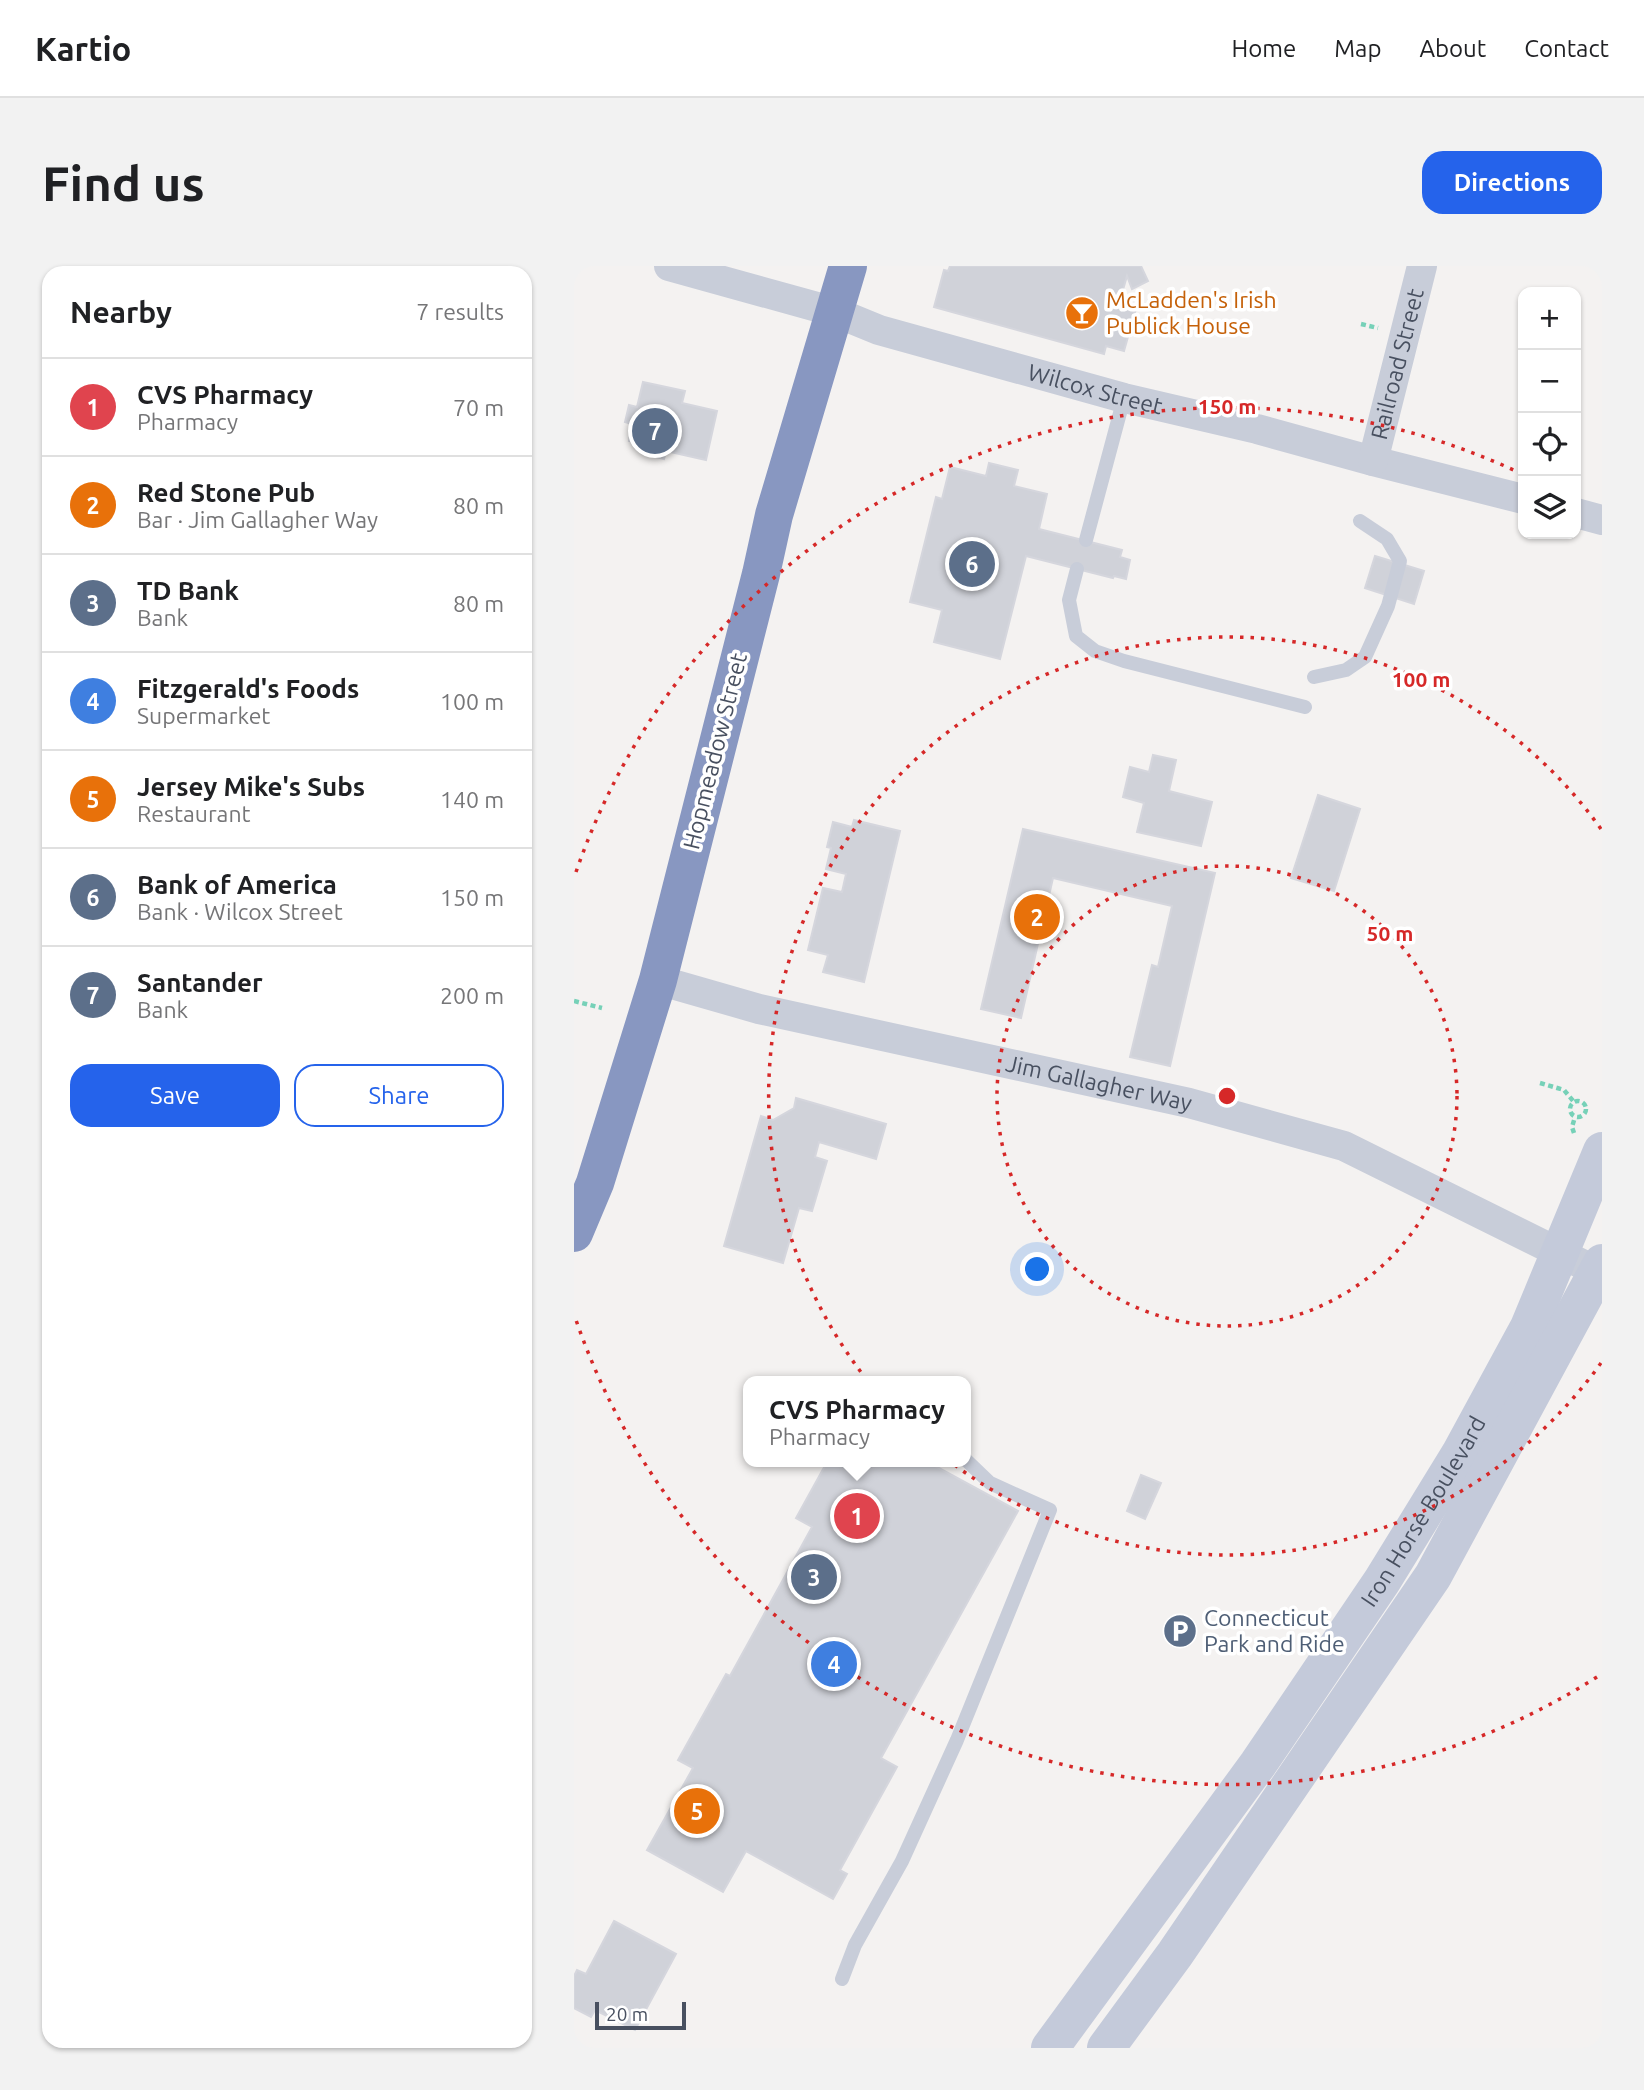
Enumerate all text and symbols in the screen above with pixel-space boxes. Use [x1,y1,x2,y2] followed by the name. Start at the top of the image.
[35,30,131,67] text: Kartio
[1231,35,1296,62] text: Home
[1334,35,1381,62] text: Map
[1419,35,1486,62] text: About
[1524,35,1609,62] text: Contact
[1422,151,1602,214] button: Directions
[42,155,205,210] text: Find us
[1366,286,1428,442] street label: Railroad Street
[1106,287,1277,338] place label: McLadden's Irish Publick House
[1518,287,1581,539] map controls
[1518,287,1581,350] button: +
[1063,294,1101,332] bar icon: McLadden's Irish Publick House
[70,295,172,329] text: Nearby
[416,299,504,324] text: 7 results
[1518,350,1581,413] button: −
[1025,359,1165,419] street label: Wilcox Street
[137,380,313,409] text: CVS Pharmacy
[1198,394,1256,418] text: 150 m
[87,395,99,420] text: 1
[453,395,504,420] text: 70 m
[632,405,678,457] pin: 7
[137,409,238,434] text: Pharmacy
[1518,413,1581,476] button: locate
[1518,476,1581,539] button: layers
[137,478,315,507] text: Red Stone Pub
[87,493,99,518] text: 2
[453,493,504,518] text: 80 m
[137,507,378,532] text: Bar · Jim Gallagher Way
[949,538,995,590] pin: 6
[137,576,239,605] text: TD Bank
[87,591,99,616] text: 3
[453,591,504,616] text: 80 m
[137,605,188,630] text: Bank
[678,650,751,852] street label: Hopmeadow Street
[1392,667,1450,691] text: 100 m
[137,674,359,703] text: Fitzgerald's Foods
[87,689,99,714] text: 4
[440,689,504,714] text: 100 m
[137,703,270,728] text: Supermarket
[137,772,365,801] text: Jersey Mike's Subs
[87,787,99,812] text: 5
[440,787,504,812] text: 140 m
[137,801,251,826] text: Restaurant
[137,870,337,899] text: Bank of America
[87,885,99,910] text: 6
[440,885,504,910] text: 150 m
[1014,891,1060,943] pin: 2
[137,899,343,924] text: Bank · Wilcox Street
[1367,921,1413,945] text: 50 m
[137,968,263,997] text: Santander
[87,983,99,1008] text: 7
[440,983,504,1008] text: 200 m
[137,997,188,1022] text: Bank
[1004,1050,1194,1115] street label: Jim Gallagher Way
[70,1064,280,1127] button: Save
[294,1064,504,1127] button: Share
[1215,1084,1239,1108] centre of rings
[1020,1252,1054,1286] your location
[743,1376,971,1467] popup
[769,1395,945,1424] text: CVS Pharmacy
[1356,1412,1490,1611] street label: Iron Horse Boulevard
[769,1424,870,1449] text: Pharmacy
[834,1490,880,1542] pin: 1
[791,1551,837,1603] pin: 3
[1204,1605,1345,1656] place label: Connecticut Park and Ride
[1161,1612,1199,1650] parking icon: Connecticut Park and Ride
[811,1638,857,1690] pin: 4
[674,1785,720,1837] pin: 5
[595,1999,686,2031] scale bar
[606,2003,648,2025] text: 20 m

